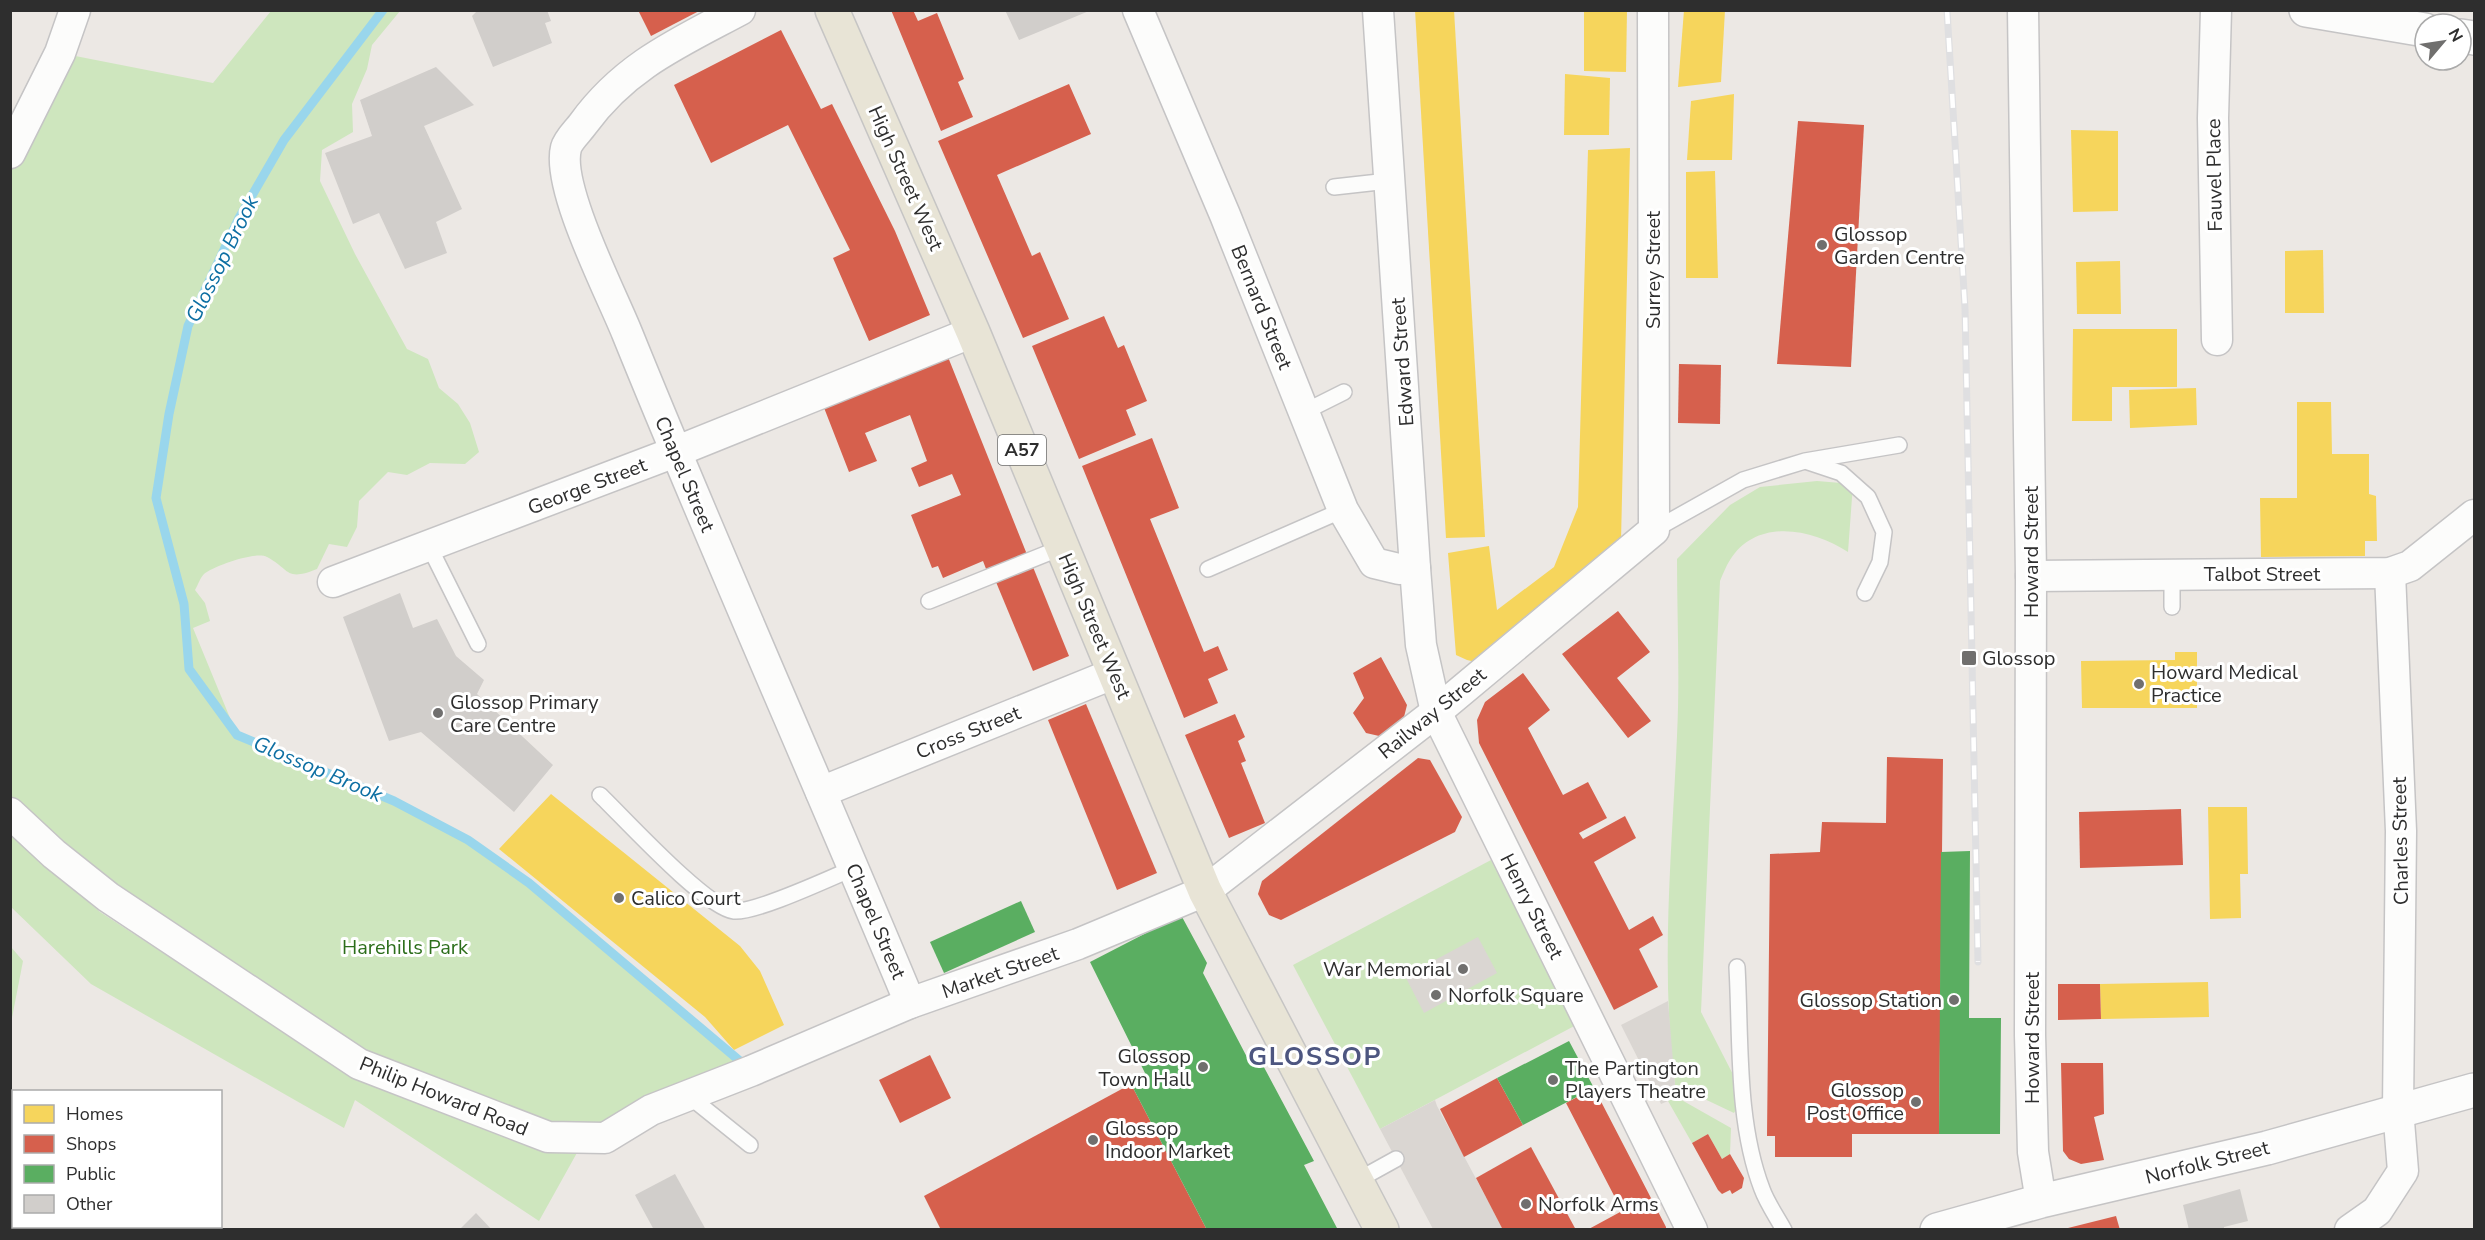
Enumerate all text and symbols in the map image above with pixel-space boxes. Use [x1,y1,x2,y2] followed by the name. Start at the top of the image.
[2413,12,2473,72] north arrow
[2443,25,2468,46] text: N
[862,102,950,256] street label: High Street West
[2200,118,2229,232] street label: Fauvel Place
[179,190,265,327] water label: Glossop Brook
[1640,210,1667,329] street label: Surrey Street
[1834,221,1964,271] place label: Glossop Garden Centre
[1815,238,1829,252] marker: Glossop Garden Centre
[1224,241,1299,374] street label: Bernard Street
[1384,296,1420,427] street label: Edward Street
[648,412,721,537] street label: Chapel Street
[998,435,1046,465] road number: A57
[524,451,651,522] street label: George Street
[2018,485,2045,618] street label: Howard Street
[1052,549,1138,704] street label: High Street West
[2204,561,2321,588] street label: Talbot Street
[1982,645,2055,672] place label: Glossop
[1960,649,1978,667] marker: Glossop
[2151,659,2298,709] place label: Howard Medical Practice
[1373,661,1493,765] street label: Railway Street
[2132,677,2146,691] marker: Howard Medical Practice
[450,689,599,739] place label: Glossop Primary Care Centre
[912,699,1025,766] street label: Cross Street
[431,706,445,720] marker: Glossop Primary Care Centre
[249,729,387,809] water label: Glossop Brook
[2386,776,2415,905] street label: Charles Street
[1493,849,1570,964] street label: Henry Street
[839,859,912,984] street label: Chapel Street
[631,885,741,912] place label: Calico Court
[612,891,626,905] marker: Calico Court
[342,934,469,961] park label: Harehills Park
[938,940,1063,1005] street label: Market Street
[1323,956,1451,983] place label: War Memorial
[1456,962,1470,976] marker: War Memorial
[2019,971,2046,1104] street label: Howard Street
[1448,982,1584,1009] place label: Norfolk Square
[1799,987,1942,1014] place label: Glossop Station
[1429,988,1443,1002] marker: Norfolk Square
[1947,993,1961,1007] marker: Glossop Station
[1248,1039,1382,1074] district label: GLOSSOP
[1099,1043,1191,1093] place label: Glossop Town Hall
[355,1050,532,1143] street label: Philip Howard Road
[1565,1055,1706,1105] place label: The Partington Players Theatre
[1196,1060,1210,1074] marker: Glossop Town Hall
[1546,1073,1560,1087] marker: The Partington Players Theatre
[1806,1077,1904,1127] place label: Glossop Post Office
[12,1090,222,1228] legend
[1909,1095,1923,1109] marker: Glossop Post Office
[66,1102,123,1126] text: Homes
[1105,1115,1231,1165] place label: Glossop Indoor Market
[66,1132,116,1156] text: Shops
[1086,1133,1100,1147] marker: Glossop Indoor Market
[2142,1134,2273,1191] street label: Norfolk Street
[66,1162,116,1186] text: Public
[1538,1191,1659,1218] place label: Norfolk Arms
[66,1192,113,1216] text: Other
[1519,1197,1533,1211] marker: Norfolk Arms

